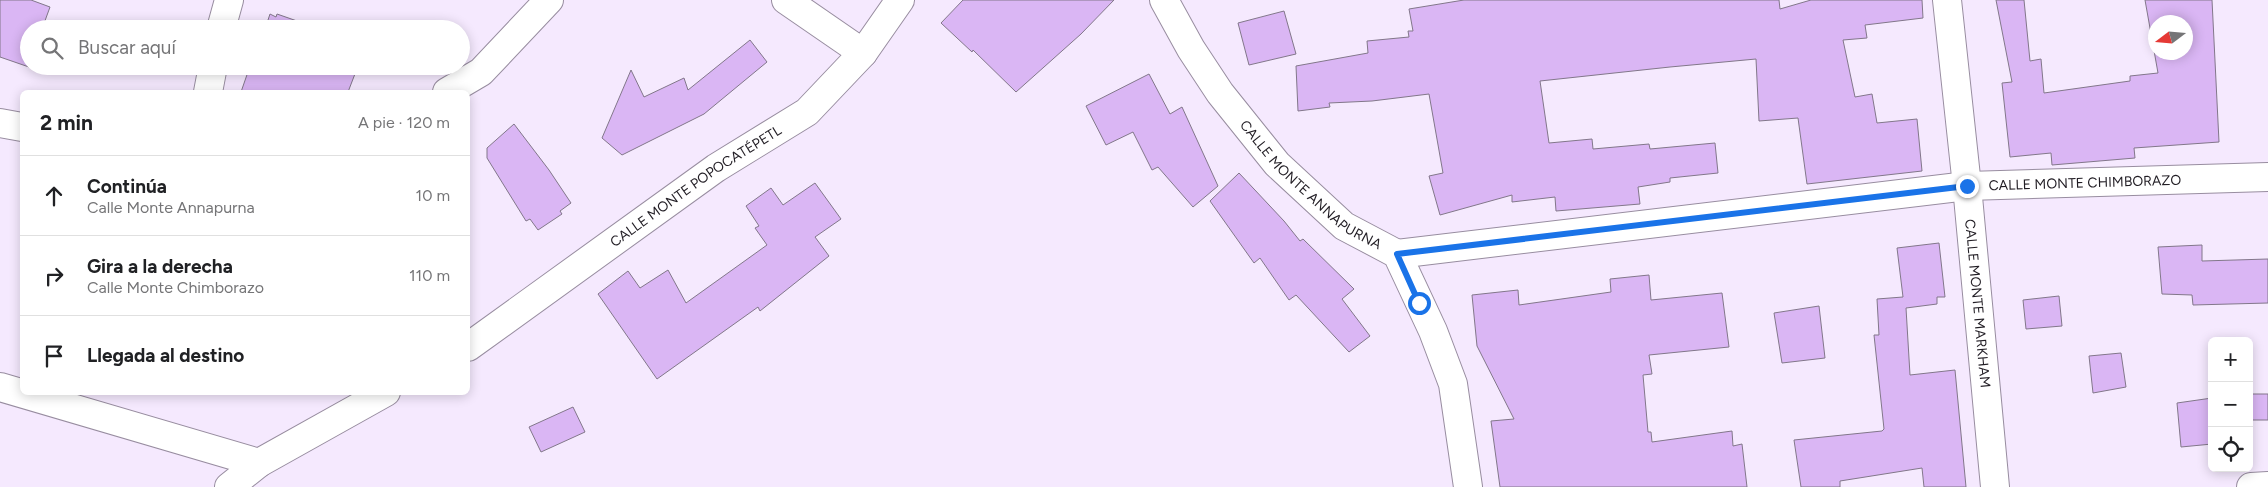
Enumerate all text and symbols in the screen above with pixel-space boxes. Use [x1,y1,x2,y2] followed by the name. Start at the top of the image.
[2148,15,2193,60] north arrow
[20,20,470,75] search box
[38,34,66,62] icon: search
[78,36,176,59] text: Buscar aquí
[40,110,93,135] text: 2 min
[358,113,450,132] text: A pie · 120 m
[1237,117,1385,253] street label: CALLE MONTE ANNAPURNA
[607,121,785,250] street label: CALLE MONTE POPOCATÉPETL
[1988,171,2182,194] street label: CALLE MONTE CHIMBORAZO
[87,175,167,198] text: Continúa
[1956,175,1979,198] route end
[40,182,68,210] icon: ahead
[416,186,450,205] text: 10 m
[87,198,255,217] text: Calle Monte Annapurna
[1962,218,1994,389] street label: CALLE MONTE MARKHAM
[87,255,233,278] text: Gira a la derecha
[40,262,68,290] icon: right
[409,266,450,285] text: 110 m
[87,278,264,297] text: Calle Monte Chimborazo
[1408,292,1431,315] route start
[2208,337,2253,472] map controls
[2208,337,2253,382] button: +
[40,342,68,370] icon: arrive
[87,344,244,367] text: Llegada al destino
[2208,382,2253,427] button: −
[2208,427,2253,472] button: locate

